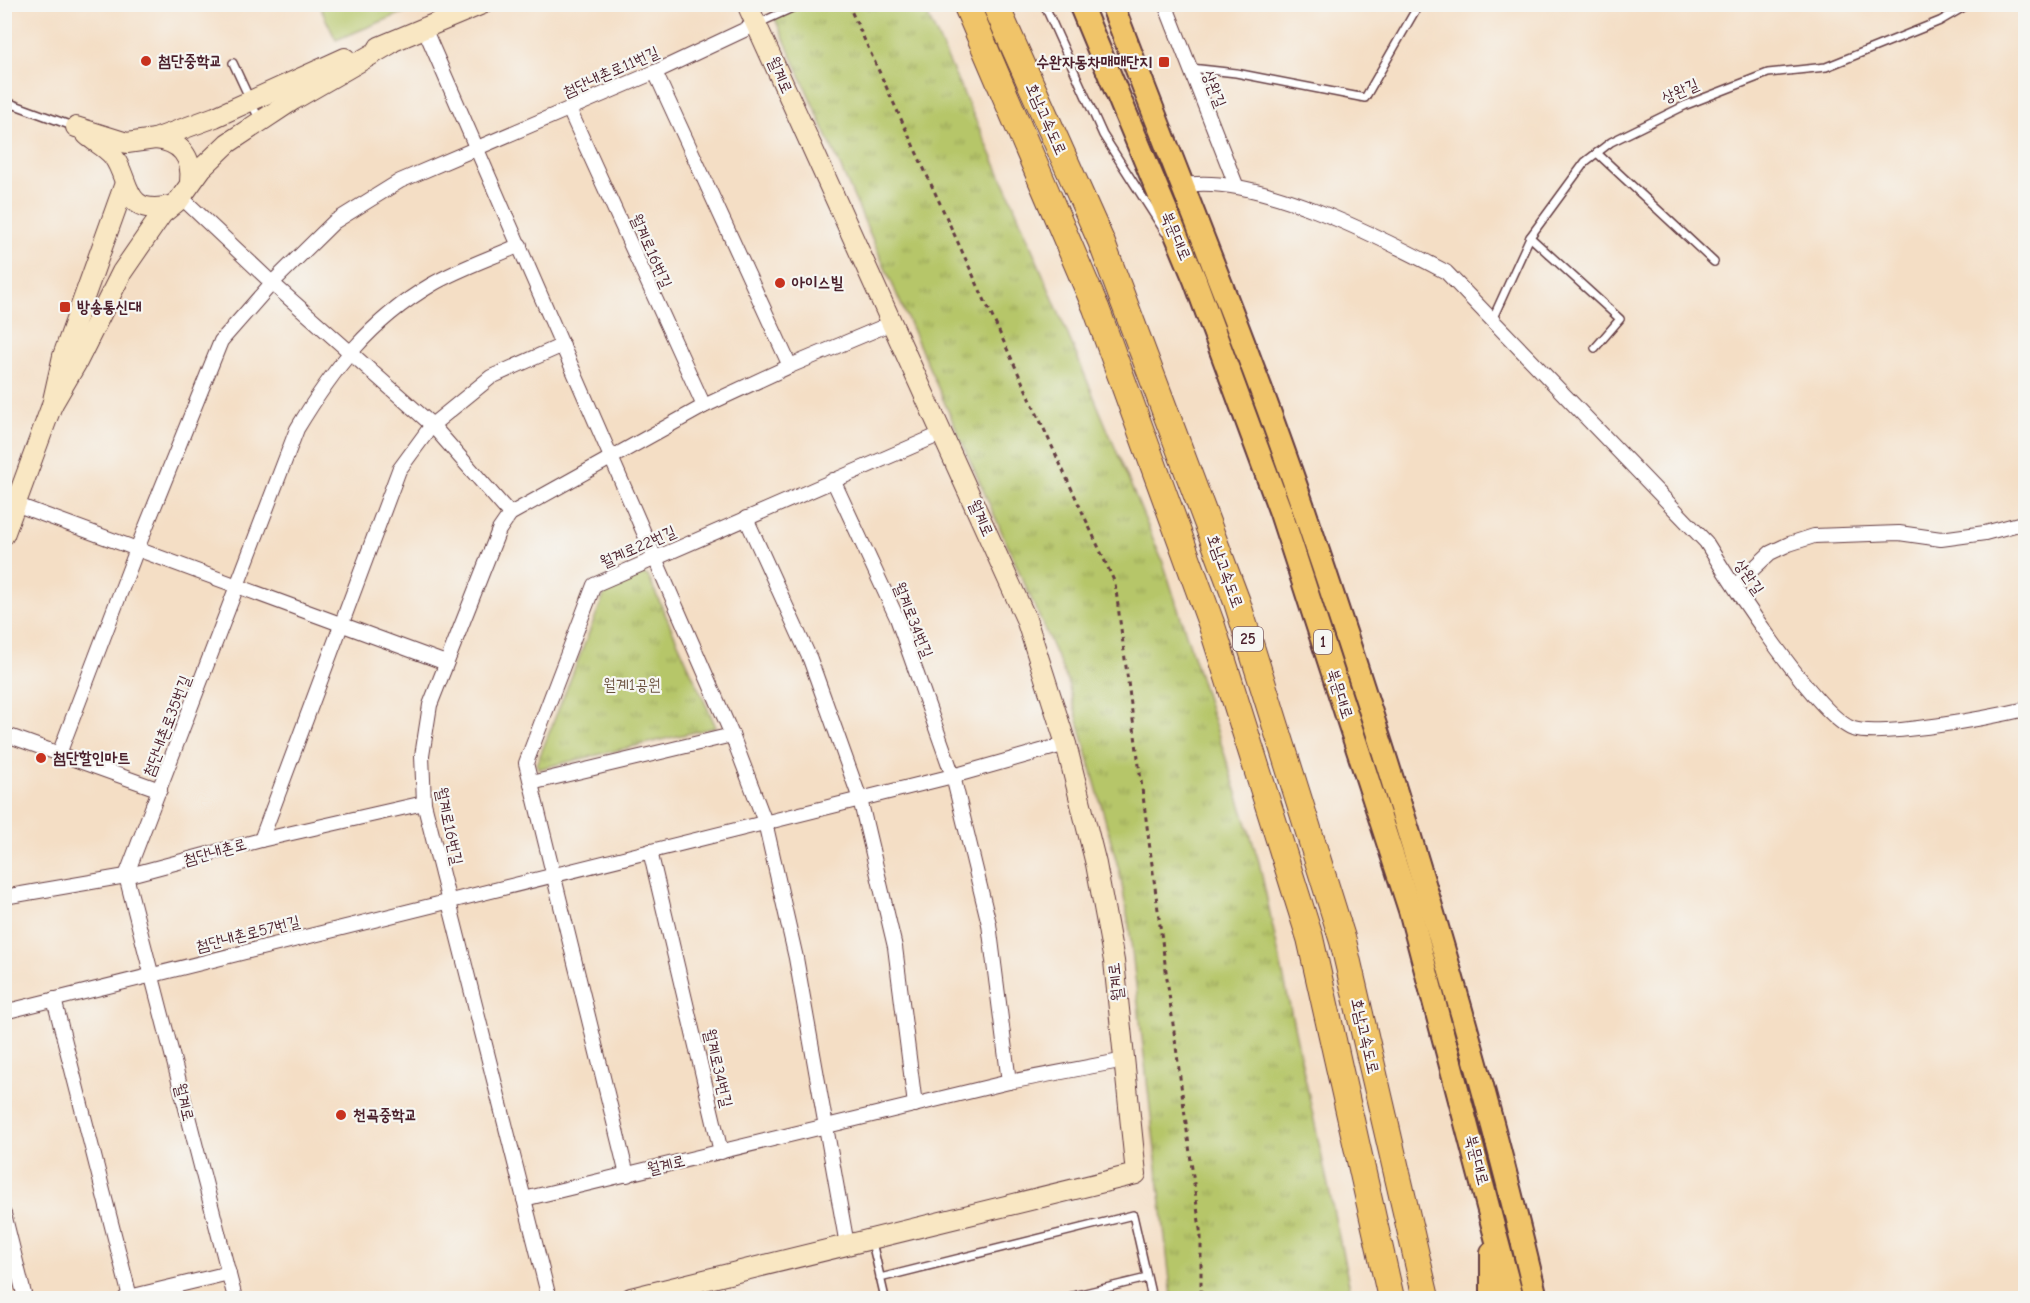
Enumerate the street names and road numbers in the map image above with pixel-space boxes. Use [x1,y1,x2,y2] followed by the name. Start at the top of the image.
[560,43,662,101] street label: 첨단내촌로11번길
[764,54,796,96] street label: 월계로
[1198,68,1230,110] street label: 상완길
[1659,75,1701,107] street label: 상완길
[1022,80,1070,158] street label: 호남고속도로
[1158,209,1194,263] street label: 북문대로
[627,211,675,291] street label: 월계로16번길
[965,497,997,539] street label: 월계로
[597,522,679,572] street label: 월계로22번길
[1203,532,1247,610] street label: 호남고속도로
[1731,556,1768,598] street label: 상완길
[890,579,936,661] street label: 월계로34번길
[1233,627,1263,651] road number: 25
[1314,630,1332,654] road number: 1
[1323,667,1357,721] street label: 북문대로
[139,673,195,779] street label: 첨단내촌로35번길
[432,785,466,867] street label: 월계로16번길
[182,835,248,869] street label: 첨단내촌로
[194,912,302,956] street label: 첨단내촌로57번길
[1105,962,1127,1002] street label: 월계로
[1348,996,1382,1076] street label: 호남고속도로
[700,1027,736,1109] street label: 월계로34번길
[171,1081,197,1123] street label: 월계로
[1462,1133,1492,1187] street label: 북문대로
[645,1152,687,1178] street label: 월계로

